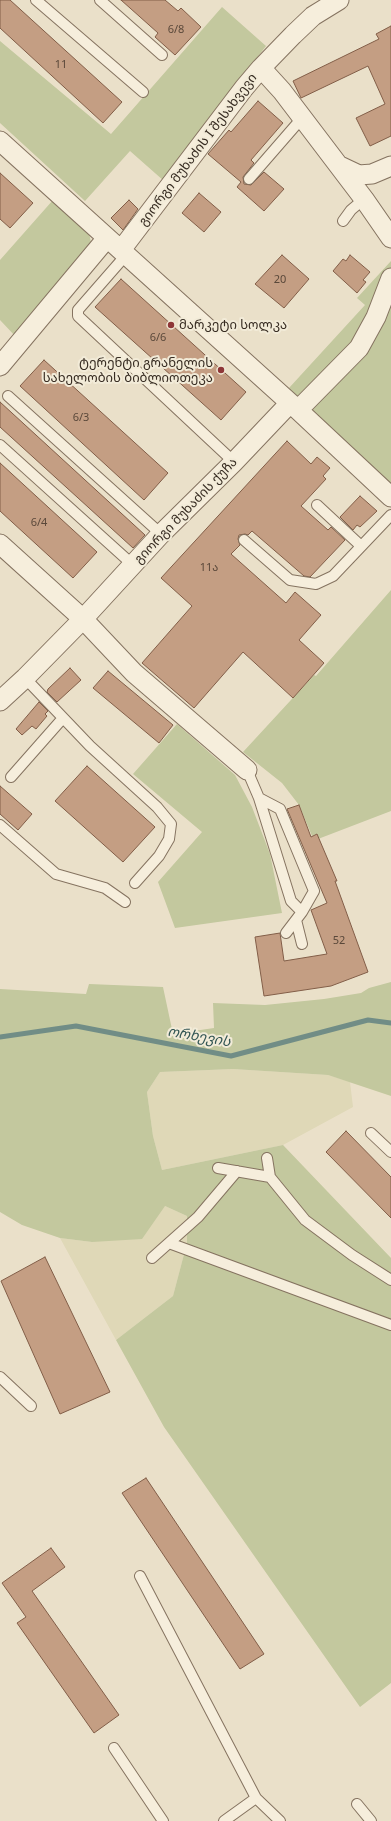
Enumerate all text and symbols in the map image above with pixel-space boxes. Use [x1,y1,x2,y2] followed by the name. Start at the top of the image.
[168,23,184,37] house number: 6/8
[55,58,67,72] house number: 11
[136,71,260,229] street label: გიორგი მუხაძის I შესახვევი
[274,273,286,287] house number: 20
[179,317,287,333] place label: მარკეტი სოლკა
[166,320,176,330] marker: მარკეტი სოლკა
[150,331,166,345] house number: 6/6
[43,355,213,386] place label: ტერენტი გრანელის სახელობის ბიბლიოთეკა
[216,365,226,375] marker: ტერენტი გრანელის სახელობის ბიბლიოთეკა
[73,411,89,425] house number: 6/3
[131,455,241,567] street label: გიორგი მუხაძის ქუჩა
[31,516,47,530] house number: 6/4
[200,561,218,575] house number: 11ა
[333,934,345,948] house number: 52
[166,1023,232,1051] water label: ორხევის

